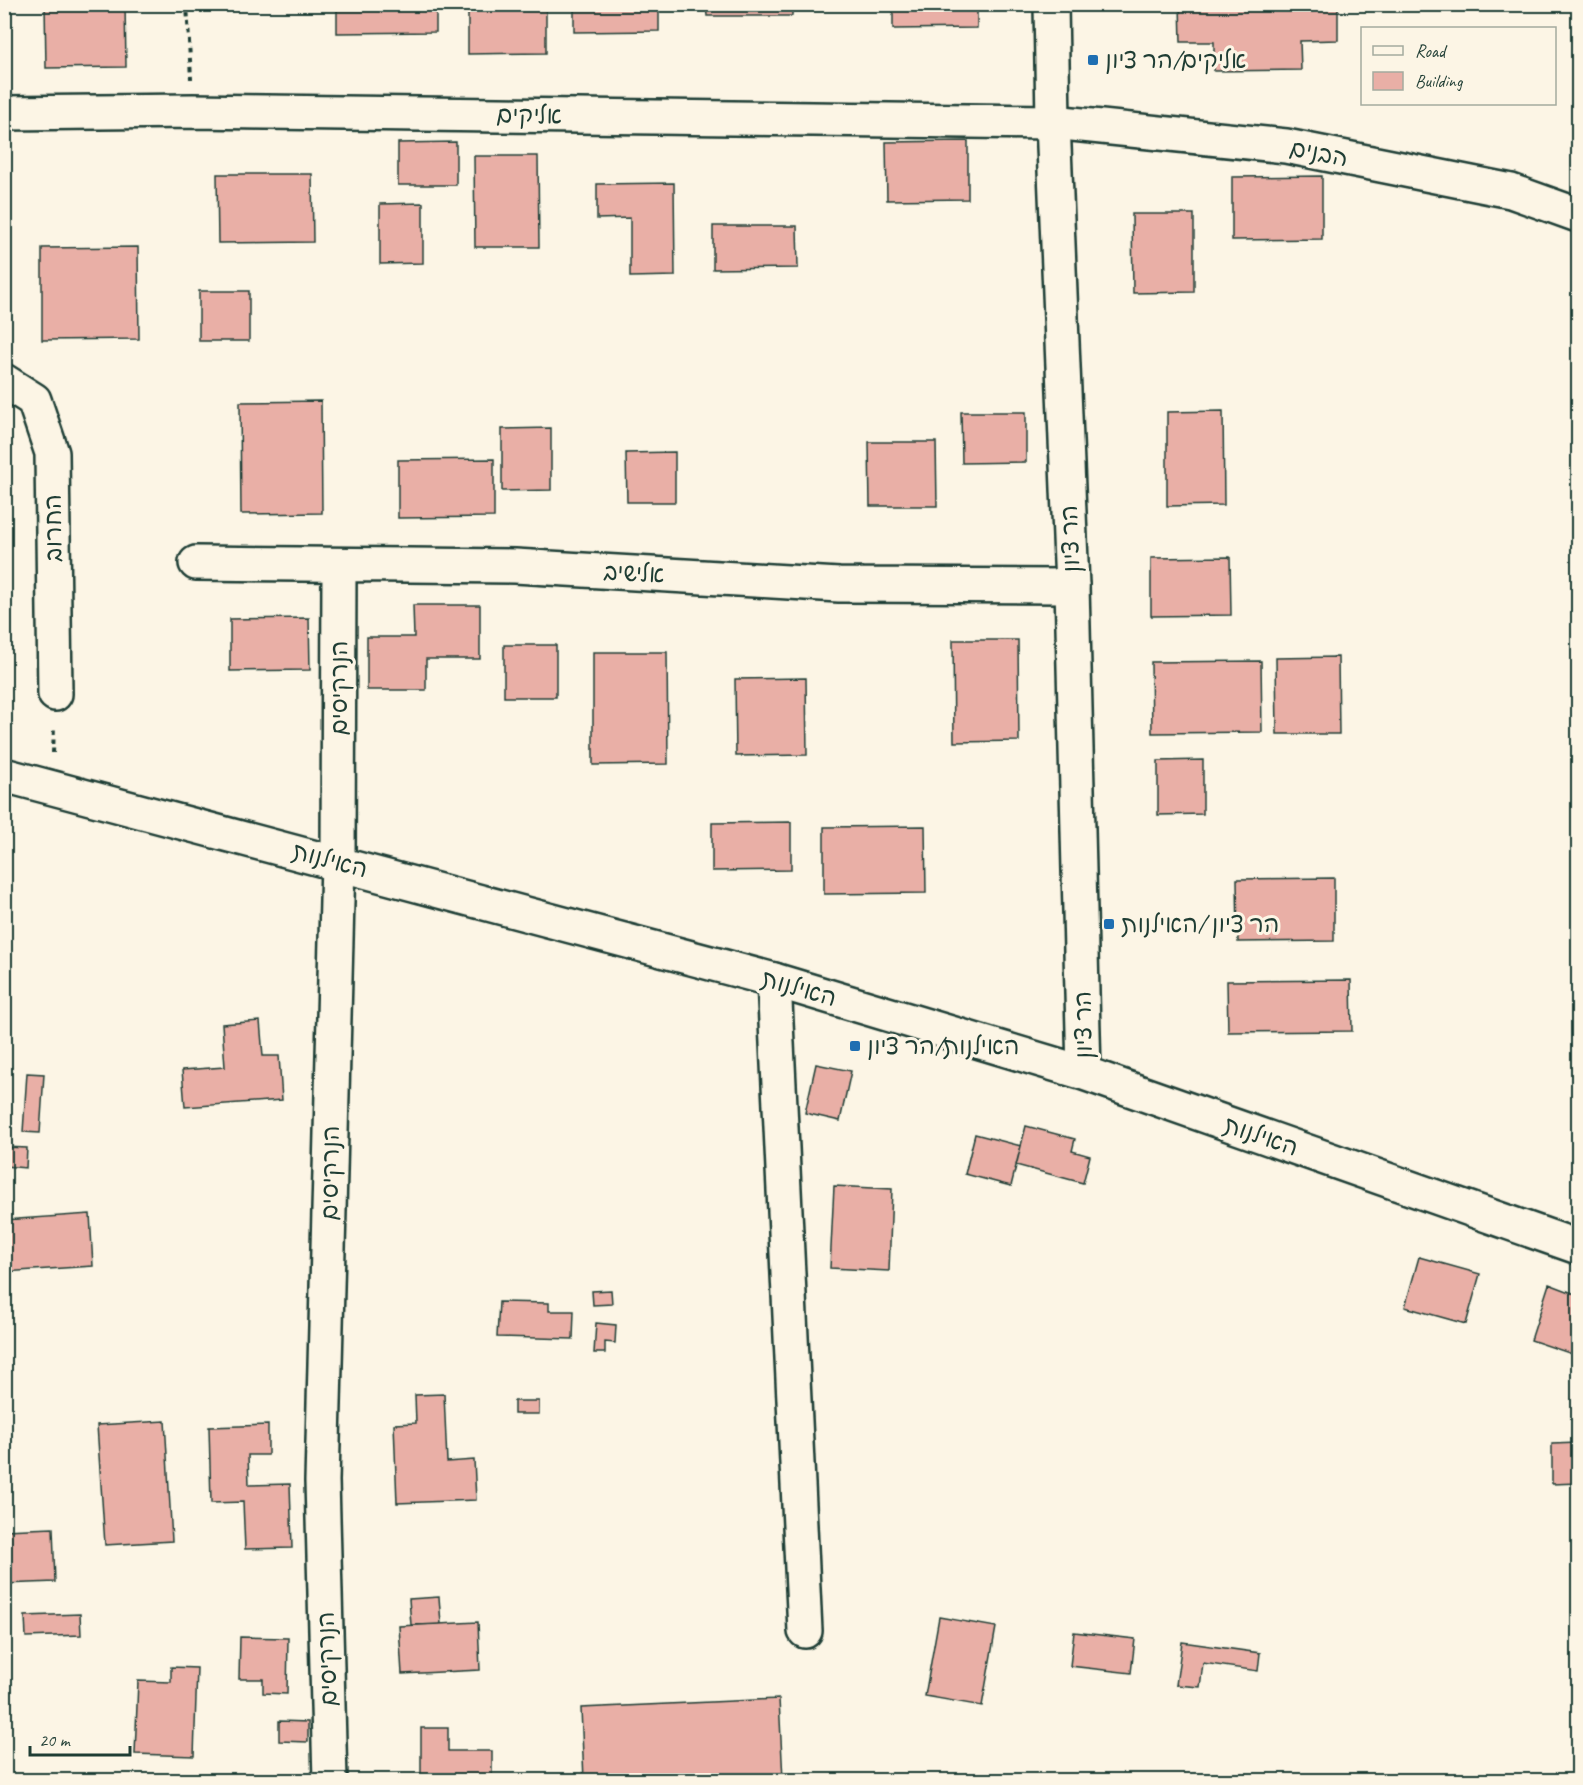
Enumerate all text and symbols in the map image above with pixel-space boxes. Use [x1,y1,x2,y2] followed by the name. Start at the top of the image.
[1361,27,1556,105] legend
[1415,40,1448,62] text: Road
[1105,45,1246,75] place label: אליקים/הר ציון
[1086,53,1100,67] marker: אליקים/הר ציון
[1415,70,1464,92] text: Building
[496,99,562,131] street label: אליקים
[1287,133,1351,173] street label: הבנים
[37,494,69,562] street label: החרוב
[1054,505,1086,573] street label: הר ציון
[603,556,665,590] street label: אלישיב
[324,640,354,736] street label: הנרקיסים
[289,836,371,884] street label: האילנות
[1121,909,1279,939] place label: הר ציון /האילנות
[1102,917,1116,931] marker: הר ציון /האילנות
[758,963,840,1013] street label: האילנות
[1067,991,1099,1059] street label: הר ציון
[867,1031,1020,1061] place label: האילנות/הר ציון
[848,1039,862,1053] marker: האילנות/הר ציון
[1220,1109,1302,1163] street label: האילנות
[314,1125,346,1221] street label: הנרקיסים
[310,1611,344,1707] street label: הנרקיסים
[30,1719,130,1757] scale bar
[39,1729,72,1751] text: 20 m

